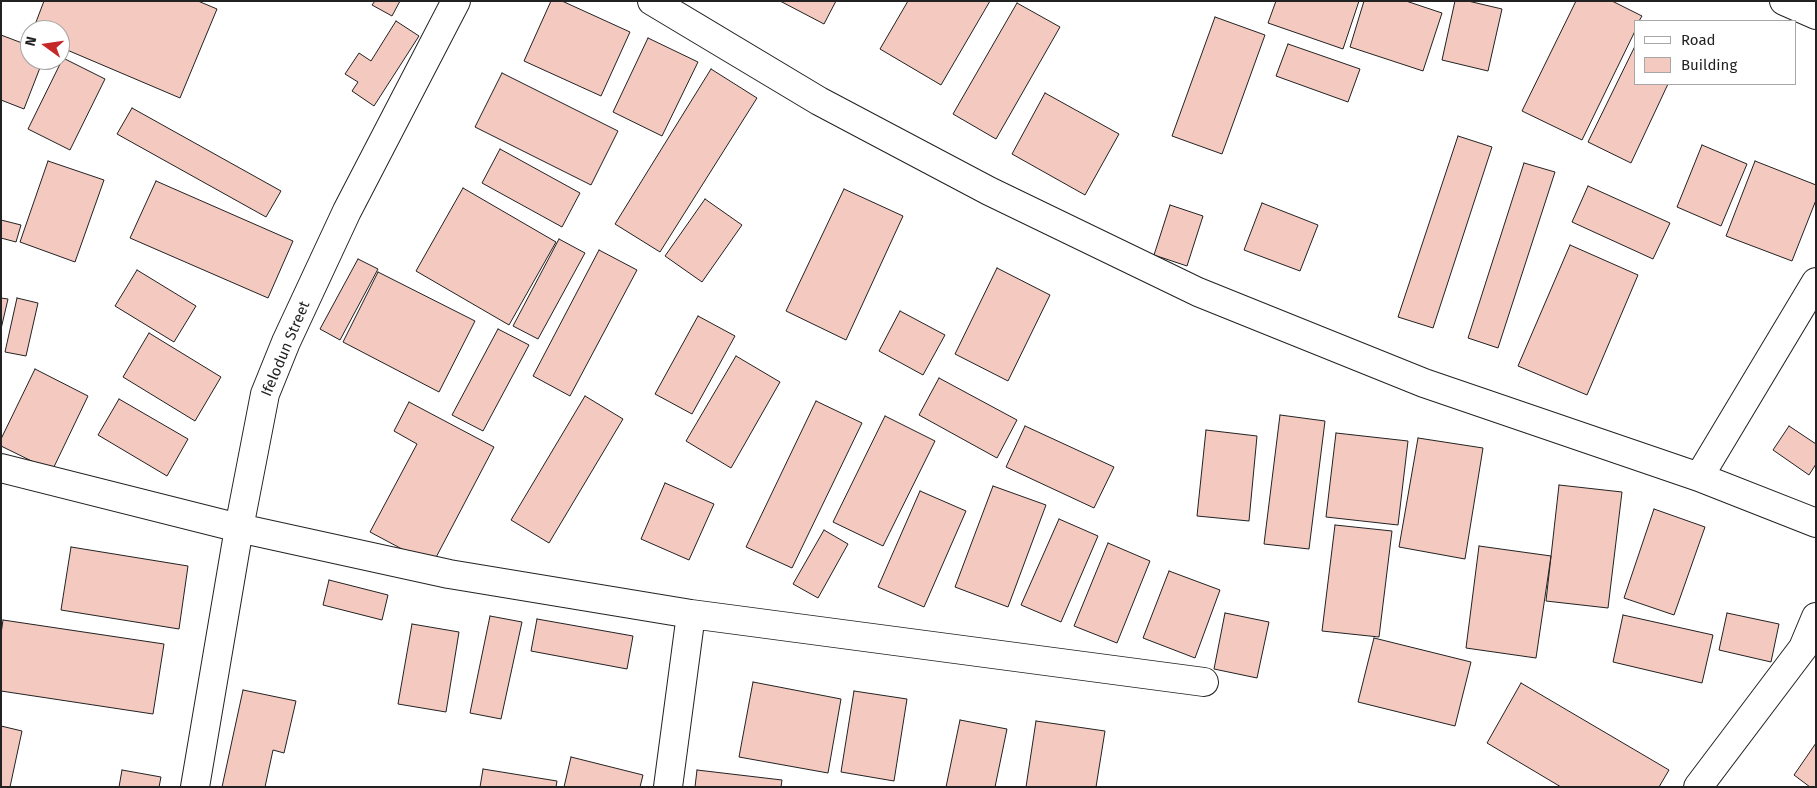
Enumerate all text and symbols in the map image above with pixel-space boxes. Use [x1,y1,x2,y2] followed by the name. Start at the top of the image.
[20,20,70,70] north arrow
[1634,20,1797,85] legend
[1681,31,1716,49] text: Road
[22,35,40,48] text: N
[1681,56,1737,74] text: Building
[258,299,314,399] street label: Ifelodun Street

